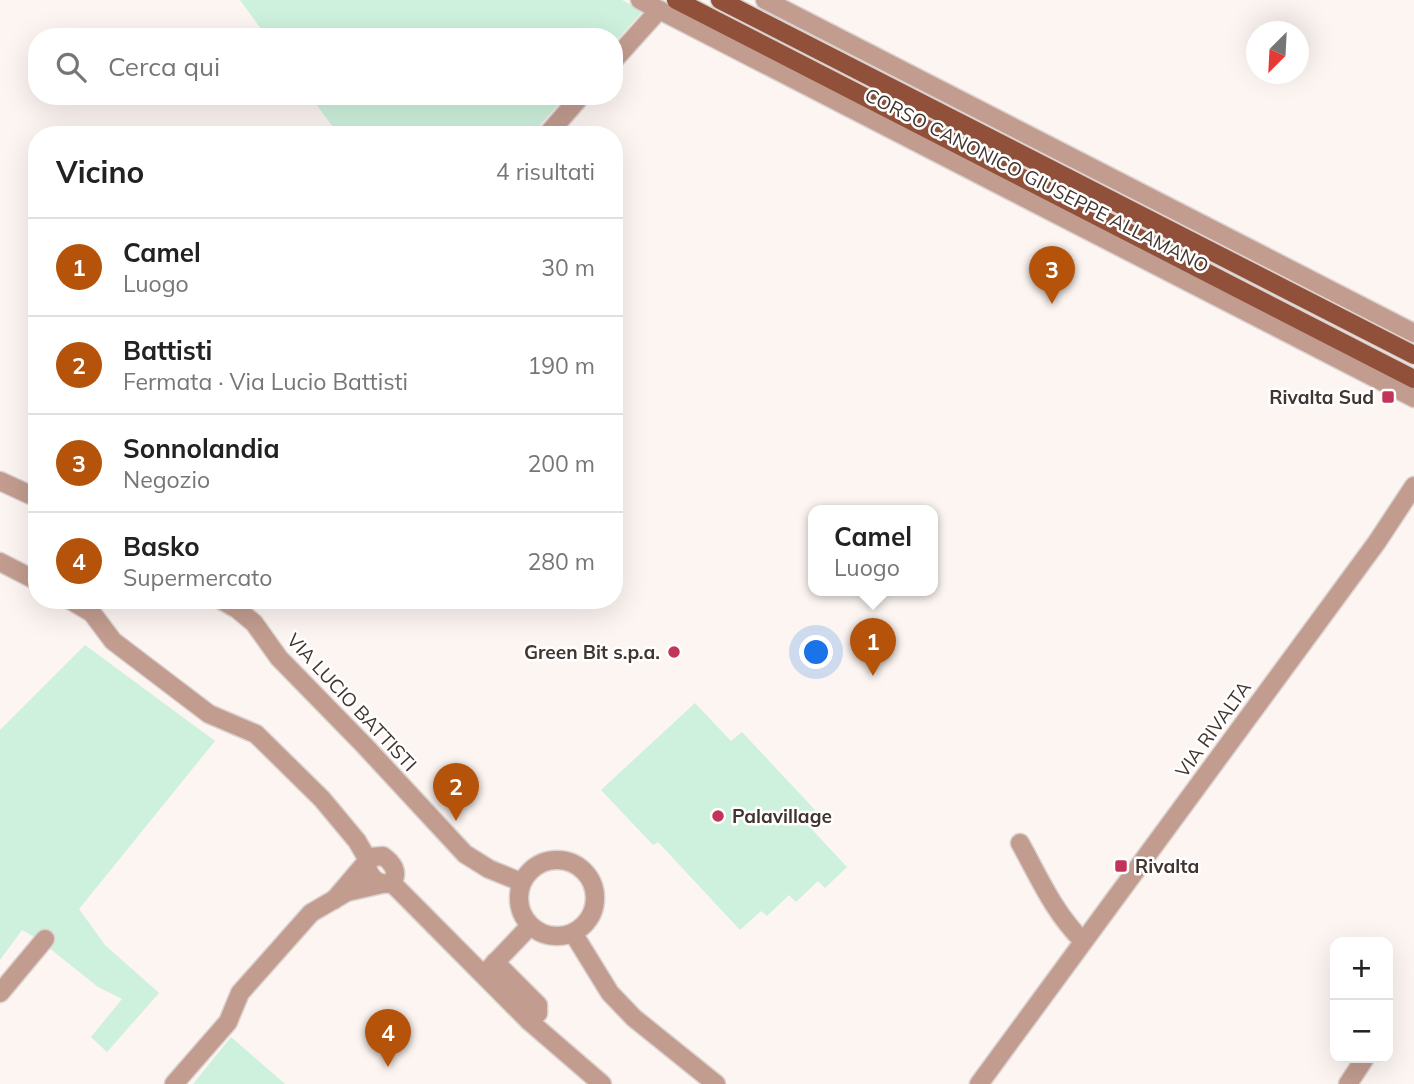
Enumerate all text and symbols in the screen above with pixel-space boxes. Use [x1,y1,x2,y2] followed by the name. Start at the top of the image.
[1246,21,1309,84] north arrow
[28,28,623,105] search box
[52,48,90,86] icon: search
[108,50,220,83] text: Cerca qui
[861,82,1213,278] street label: CORSO CANONICO GIUSEPPE ALLAMANO
[56,153,144,191] text: Vicino
[496,157,595,186] text: 4 risultati
[123,236,201,269] text: Camel
[1029,246,1075,304] pin: 3
[72,253,86,282] text: 1
[541,253,595,282] text: 30 m
[123,269,189,298] text: Luogo
[123,334,212,367] text: Battisti
[72,351,86,380] text: 2
[527,351,595,380] text: 190 m
[123,367,408,396] text: Fermata · Via Lucio Battisti
[1269,385,1374,409] place label: Rivalta Sud
[1380,389,1396,405] marker: Rivalta Sud
[123,432,280,465] text: Sonnolandia
[72,449,86,478] text: 3
[527,449,595,478] text: 200 m
[123,465,210,494] text: Negozio
[808,505,938,596] popup
[834,520,912,553] text: Camel
[123,530,200,563] text: Basko
[72,547,86,576] text: 4
[527,547,595,576] text: 280 m
[834,553,900,582] text: Luogo
[123,563,272,592] text: Supermercato
[850,618,896,676] pin: 1
[282,628,422,776] street label: VIA LUCIO BATTISTI
[799,635,833,669] your location
[524,640,660,664] place label: Green Bit s.p.a.
[666,644,682,660] marker: Green Bit s.p.a.
[1170,676,1256,782] street label: VIA RIVALTA
[433,763,479,821] pin: 2
[732,804,832,828] place label: Palavillage
[710,808,726,824] marker: Palavillage
[1135,854,1199,878] place label: Rivalta
[1113,858,1129,874] marker: Rivalta
[1330,937,1393,1063] map controls
[1330,937,1393,1000] button: +
[1330,1000,1393,1063] button: −
[365,1009,411,1067] pin: 4

